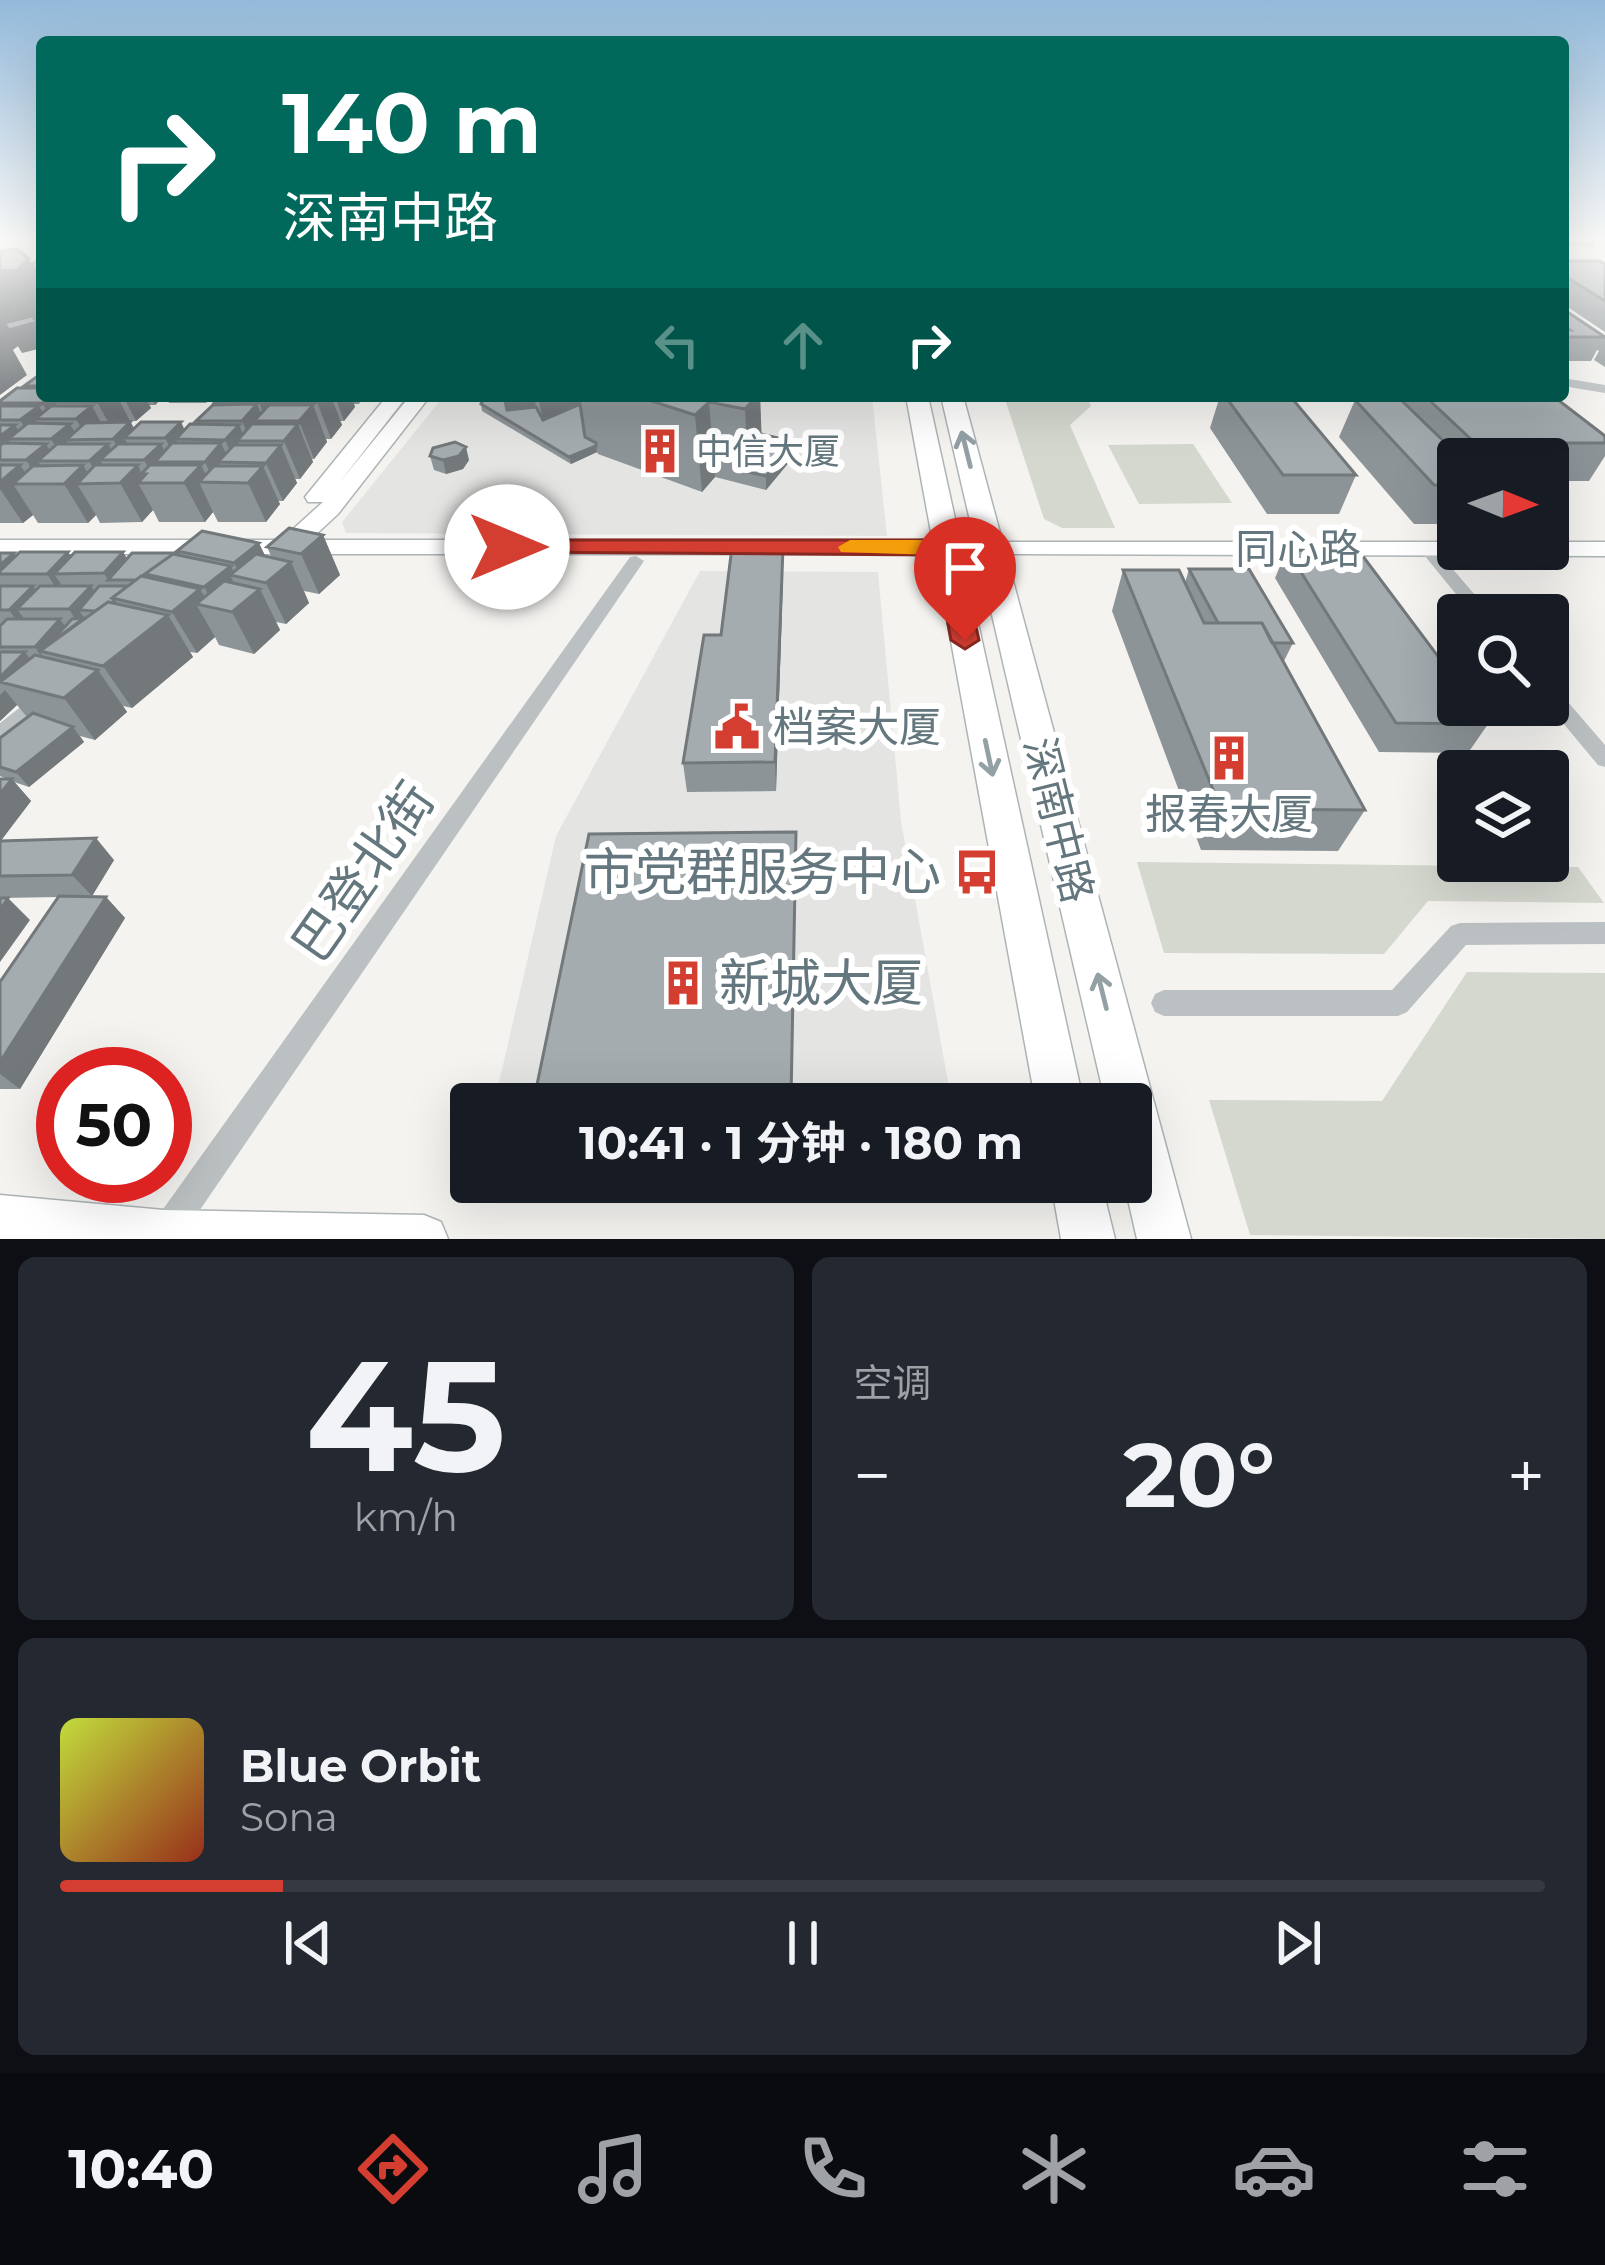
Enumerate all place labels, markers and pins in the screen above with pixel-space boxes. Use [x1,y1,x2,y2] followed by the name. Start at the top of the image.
[635,426,685,476] building icon: 中信大厦
[696,429,840,473] place label: 中信大厦
[914,517,1016,640] pin
[773,701,941,753] place label: 档案大厦
[712,702,762,752] public building icon: 档案大厦
[1204,733,1254,783] building icon: 报春大厦
[1145,788,1313,840] place label: 报春大厦
[584,841,941,903] place label: 市党群服务中心
[952,847,1002,897] bus stop icon: 市党群服务中心
[719,952,923,1014] place label: 新城大厦
[658,958,708,1008] building icon: 新城大厦

